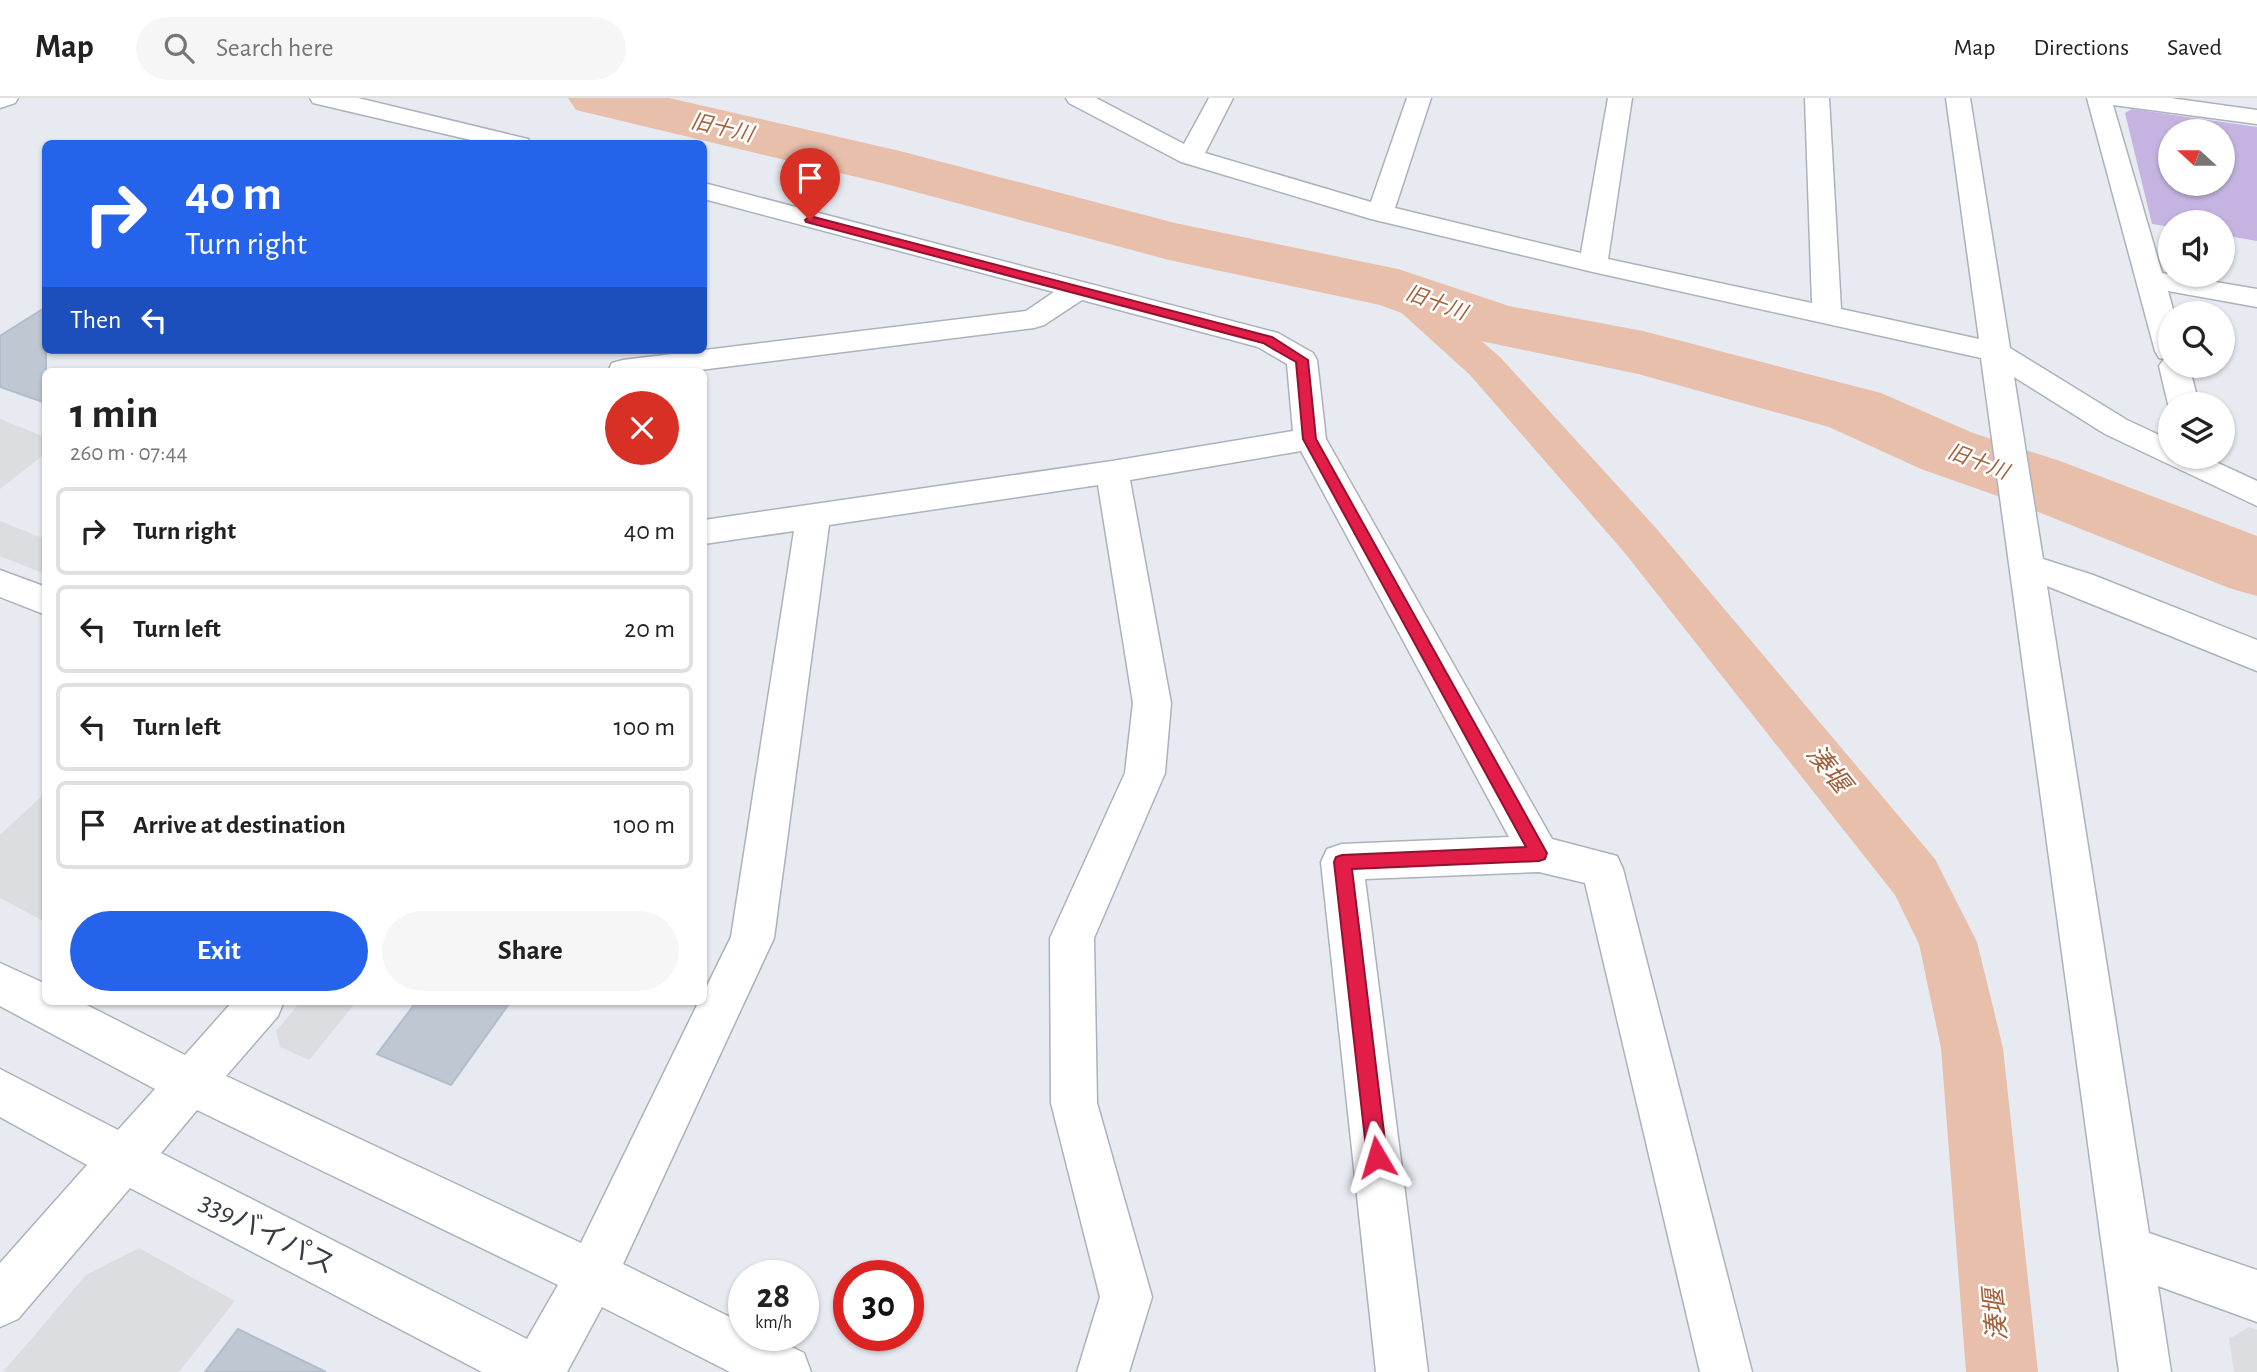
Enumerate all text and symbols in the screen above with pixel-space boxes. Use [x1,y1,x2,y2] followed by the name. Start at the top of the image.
[136,17,626,80] search box
[160,29,198,67] icon: search
[35,31,94,64] text: Map
[216,35,334,61] text: Search here
[1953,36,1995,60] text: Map
[2033,36,2129,60] text: Directions
[2167,36,2222,60] text: Saved
[689,110,757,146] water label: 旧十川
[2158,119,2235,196] north arrow
[2158,119,2235,469] map controls
[780,148,840,220] pin
[791,159,829,197] icon: arrive
[70,168,161,259] icon: right
[185,170,282,219] text: 40 m
[2158,210,2235,287] button: sound
[185,228,307,260] text: Turn right
[1403,281,1471,324] water label: 旧十川
[135,301,173,339] icon: left
[2158,301,2235,378] button: search
[70,307,121,333] text: Then
[605,391,679,465] button: close
[2158,392,2235,469] button: layers
[70,393,159,435] text: 1 min
[1945,440,2013,484] water label: 旧十川
[70,442,188,465] text: 260 m · 07:44
[74,512,112,550] icon: right
[133,518,236,544] text: Turn right
[624,518,675,544] text: 40 m
[74,610,112,648] icon: left
[133,616,221,642] text: Turn left
[624,616,675,642] text: 20 m
[74,708,112,746] icon: left
[133,714,221,740] text: Turn left
[614,714,675,740] text: 100 m
[1802,740,1858,800] water label: 湊堰
[74,806,112,844] icon: arrive
[133,812,346,838] text: Arrive at destination
[614,812,675,838] text: 100 m
[70,911,368,991] button: Exit
[382,911,679,991] button: Share
[1340,1120,1414,1194] position arrow
[195,1187,340,1280] street label: 339バイパス
[833,1260,924,1351] speed limit sign: 30
[757,1279,790,1314] text: 28
[1979,1284,2011,1342] water label: 湊堰
[755,1314,792,1332] text: km/h

